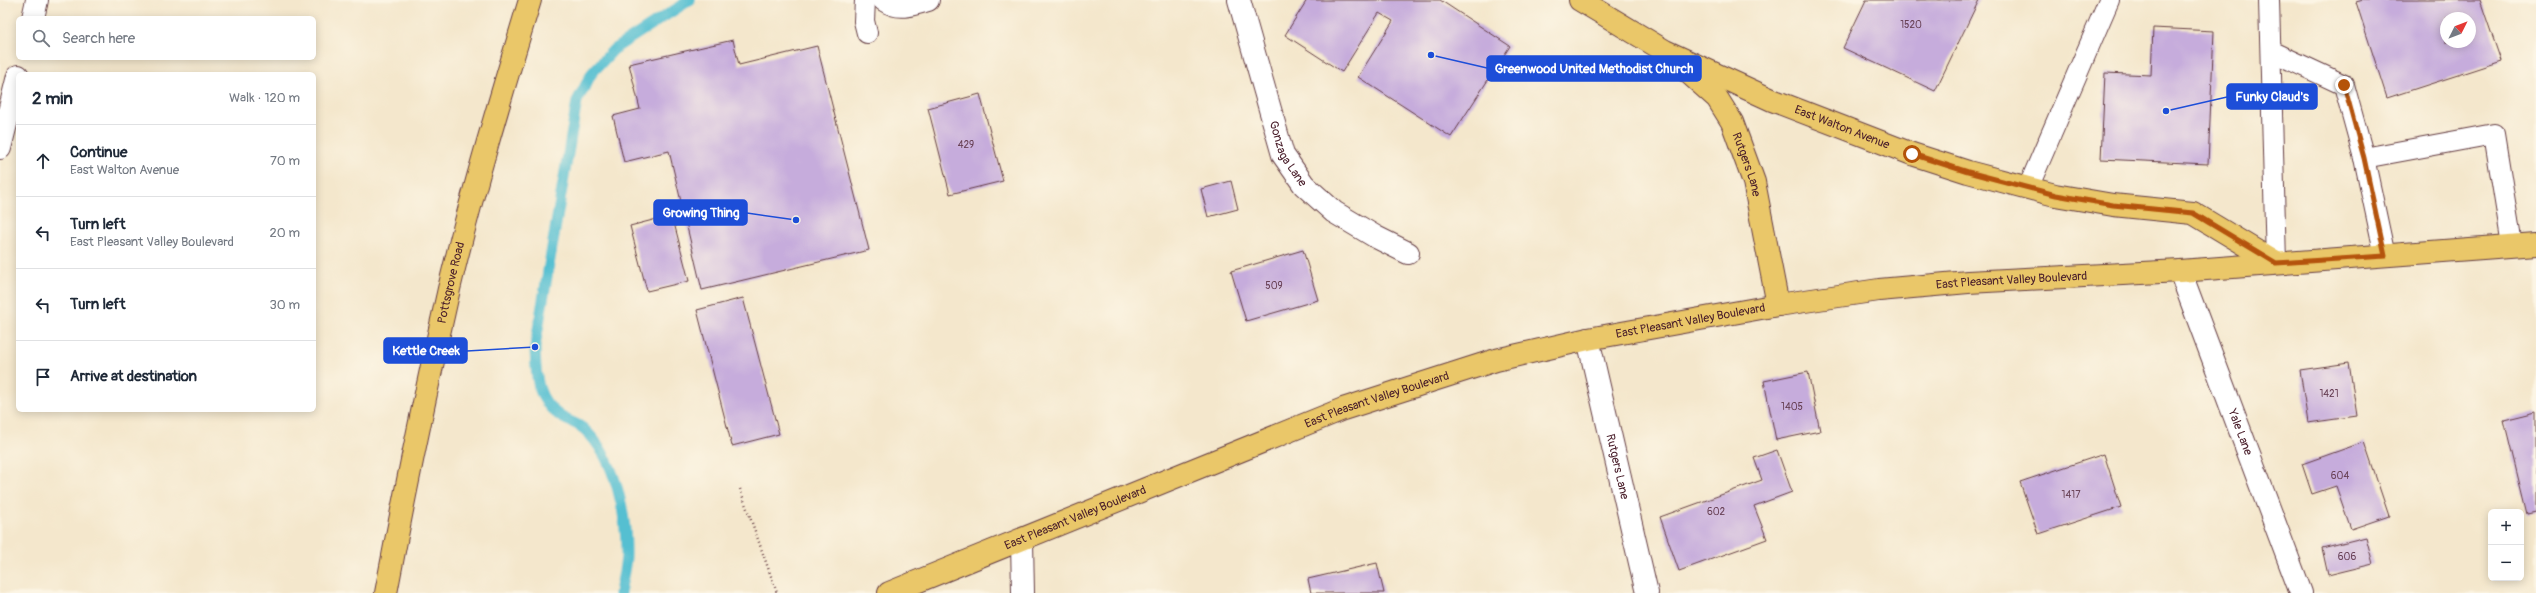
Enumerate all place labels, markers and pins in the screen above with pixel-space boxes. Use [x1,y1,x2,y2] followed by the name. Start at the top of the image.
[1487,56,1701,81] callout: Greenwood United Methodist Church
[2227,84,2317,109] callout: Funky Claud's
[654,200,747,225] callout: Growing Thing
[384,338,467,363] callout: Kettle Creek

